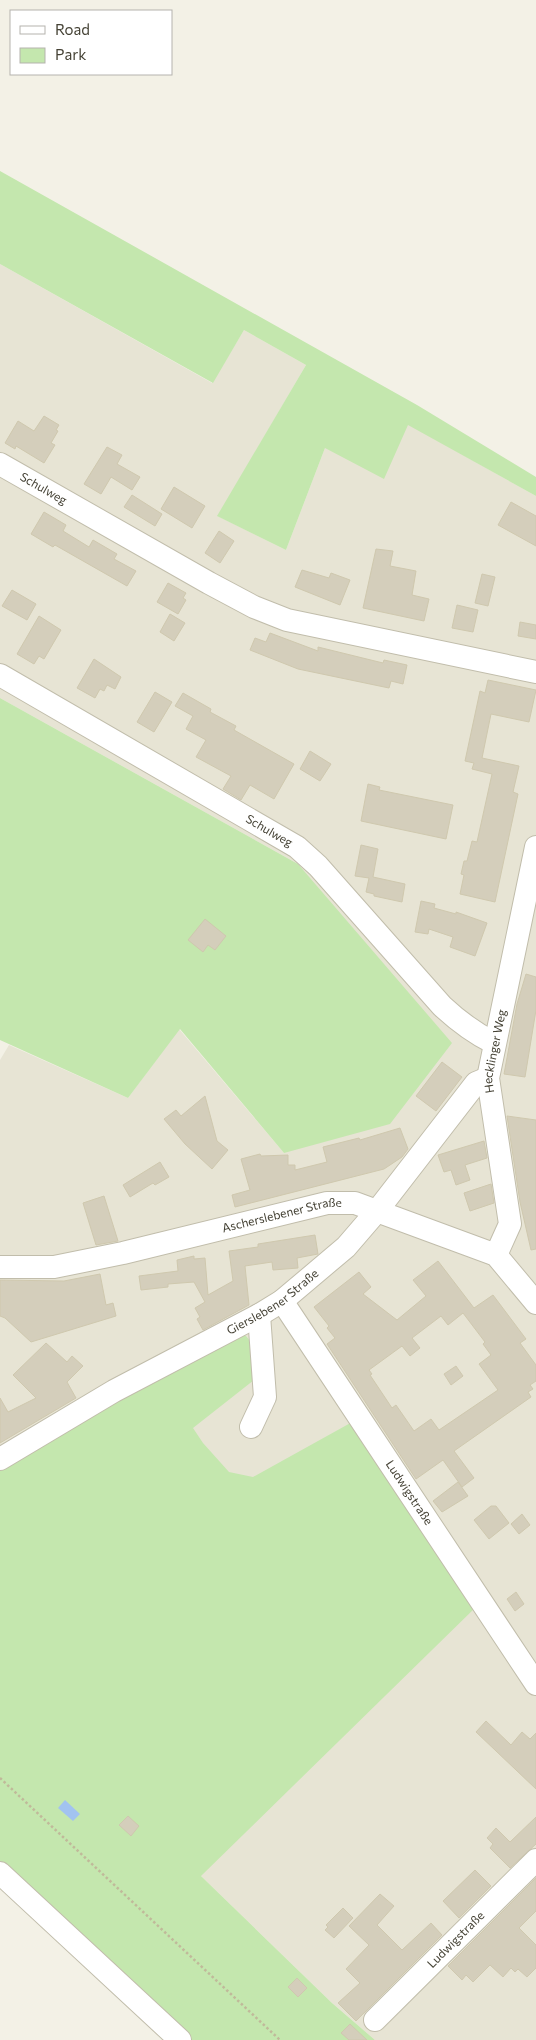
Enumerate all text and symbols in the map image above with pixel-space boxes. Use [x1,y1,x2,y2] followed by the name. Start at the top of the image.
[10,10,172,75] legend
[55,20,90,38] text: Road
[55,45,86,63] text: Park
[18,469,70,507] street label: Schulweg
[244,811,296,849] street label: Schulweg
[480,1008,508,1094] street label: Hecklinger Weg
[220,1195,342,1234] street label: Ascherslebener Straße
[224,1265,321,1337] street label: Gierslebener Straße
[383,1457,436,1527] street label: Ludwigstraße
[424,1908,487,1970] street label: Ludwigstraße

